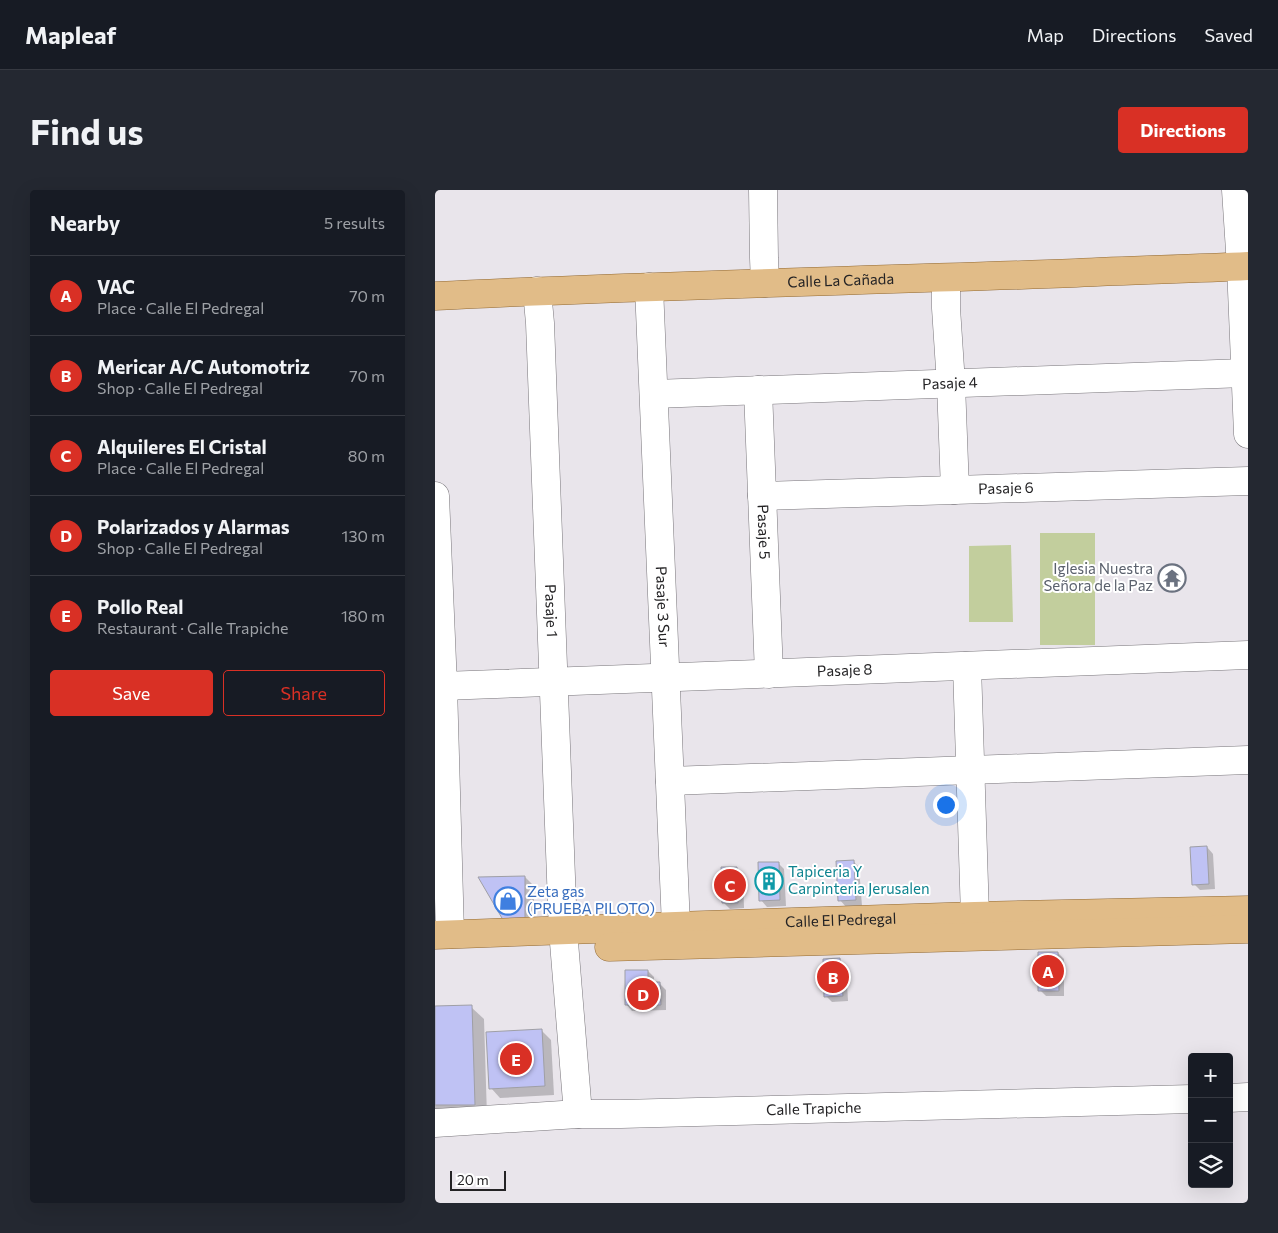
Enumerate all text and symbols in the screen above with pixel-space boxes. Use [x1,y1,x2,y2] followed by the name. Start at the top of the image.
[25,20,116,49] text: Mapleaf
[1027,24,1064,46] text: Map
[1092,24,1176,46] text: Directions
[1204,24,1253,46] text: Saved
[1118,107,1248,153] button: Directions
[30,109,144,152] text: Find us
[50,210,120,235] text: Nearby
[324,213,385,232] text: 5 results
[787,269,894,290] street label: Calle La Cañada
[97,275,135,298] text: VAC
[60,286,72,305] text: A
[349,286,385,305] text: 70 m
[97,298,264,317] text: Place · Calle El Pedregal
[97,355,310,378] text: Mericar A/C Automotriz
[61,366,71,385] text: B
[349,366,385,385] text: 70 m
[922,373,978,392] street label: Pasaje 4
[97,378,263,397] text: Shop · Calle El Pedregal
[97,435,267,458] text: Alquileres El Cristal
[61,446,71,465] text: C
[348,446,385,465] text: 80 m
[97,458,264,477] text: Place · Calle El Pedregal
[978,478,1034,497] street label: Pasaje 6
[754,504,775,560] street label: Pasaje 5
[97,515,290,538] text: Polarizados y Alarmas
[60,526,72,545] text: D
[342,526,385,545] text: 130 m
[97,538,263,557] text: Shop · Calle El Pedregal
[1043,559,1153,594] place label: Iglesia Nuestra Señora de la Paz
[1157,563,1187,593] temple icon: Iglesia Nuestra Señora de la Paz
[653,566,674,648] street label: Pasaje 3 Sur
[542,584,562,637] street label: Pasaje 1
[97,595,183,618] text: Pollo Real
[61,606,71,625] text: E
[341,606,385,625] text: 180 m
[97,618,289,637] text: Restaurant · Calle Trapiche
[816,659,873,680] street label: Pasaje 8
[50,670,213,716] button: Save
[223,670,385,716] button: Share
[933,792,959,818] your location
[788,862,930,897] place label: Tapiceria Y Carpinteria Jerusalen
[714,866,746,904] pin: C
[754,866,784,896] building icon: Tapiceria Y Carpinteria Jerusalen
[527,882,655,917] place label: Zeta gas (PRUEBA PILOTO)
[493,886,523,916] shop icon: Zeta gas (PRUEBA PILOTO)
[785,909,897,930] street label: Calle El Pedregal
[1032,952,1064,990] pin: A
[817,958,849,996] pin: B
[627,975,659,1013] pin: D
[500,1040,532,1078] pin: E
[1188,1053,1233,1188] map controls
[1188,1053,1233,1098] button: +
[766,1098,862,1118] street label: Calle Trapiche
[1188,1098,1233,1143] button: −
[1188,1143,1233,1188] button: layers
[450,1168,506,1191] scale bar
[457,1171,489,1188] text: 20 m

